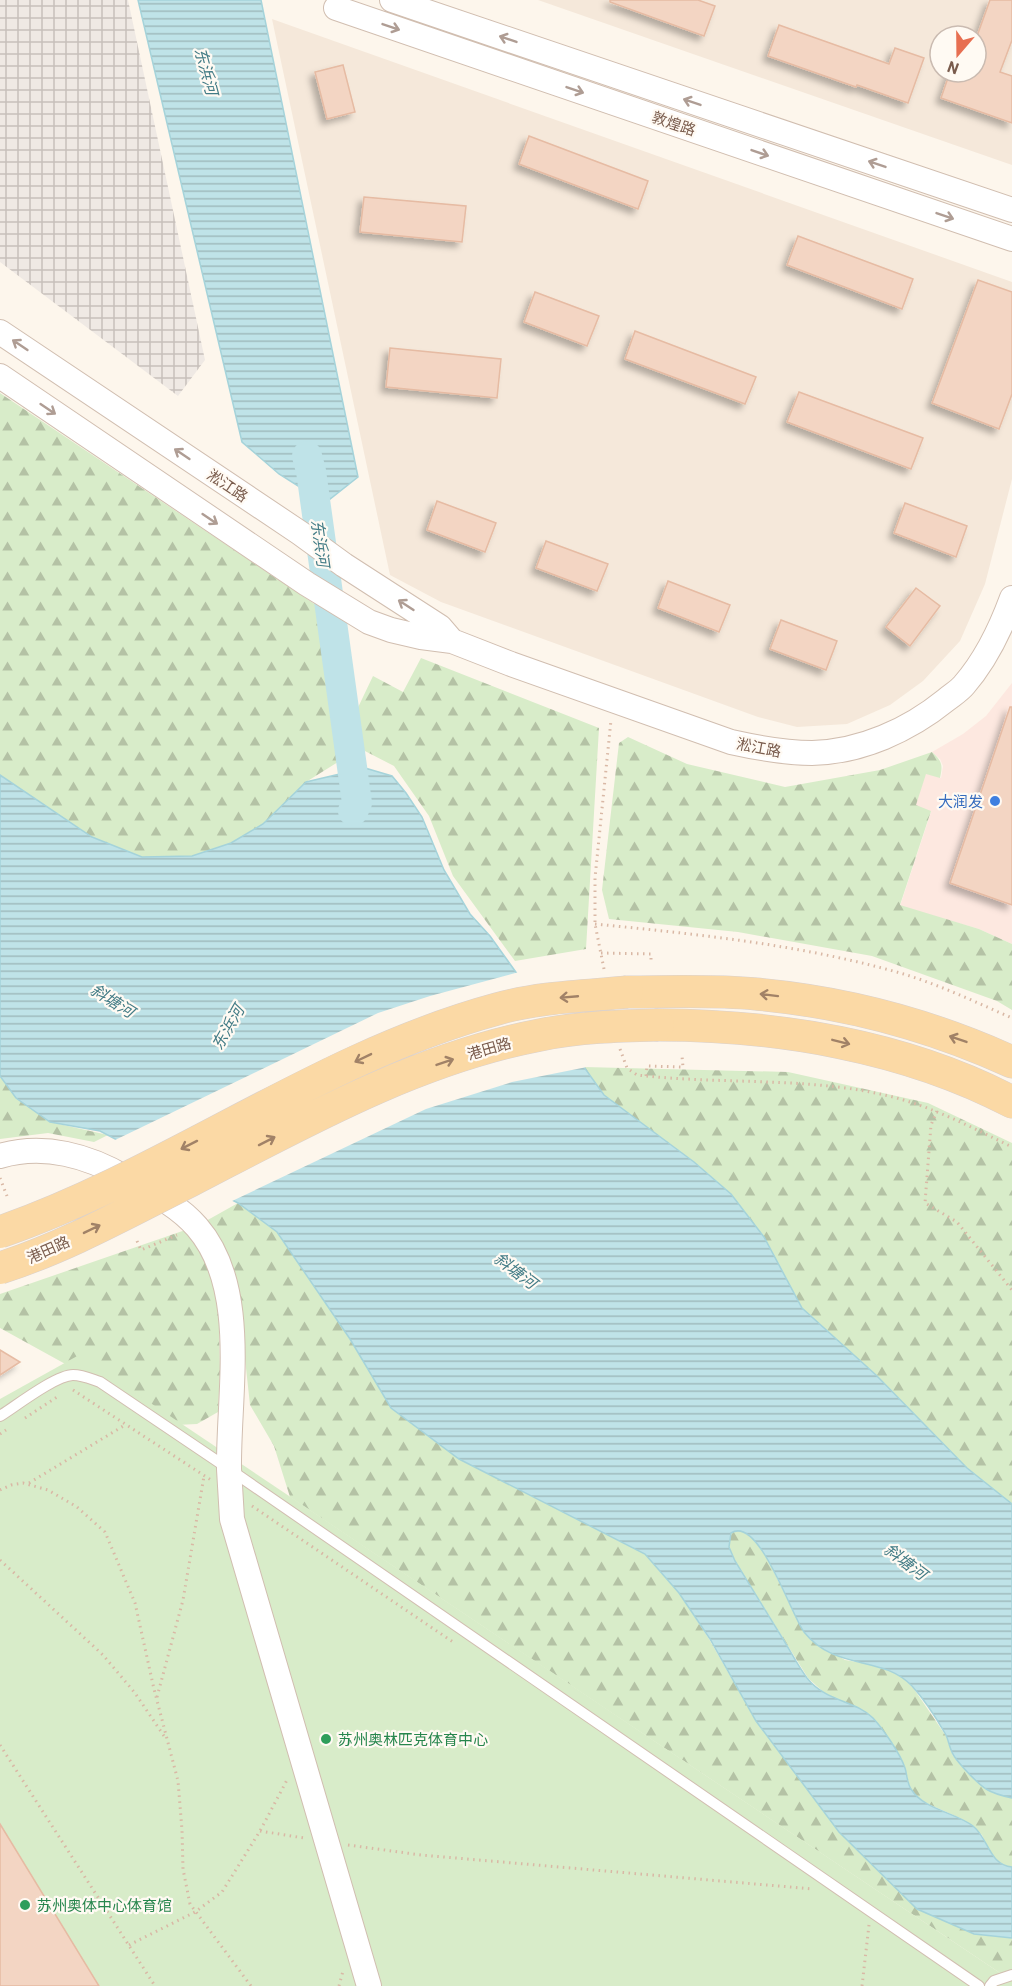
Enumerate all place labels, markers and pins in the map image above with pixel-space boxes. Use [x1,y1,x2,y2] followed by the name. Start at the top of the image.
[938,792,983,810] place label: 大润发
[988,794,1002,808] marker: 大润发
[338,1730,488,1748] place label: 苏州奥林匹克体育中心
[319,1732,333,1746] marker: 苏州奥林匹克体育中心
[37,1896,172,1914] place label: 苏州奥体中心体育馆
[18,1898,32,1912] marker: 苏州奥体中心体育馆

